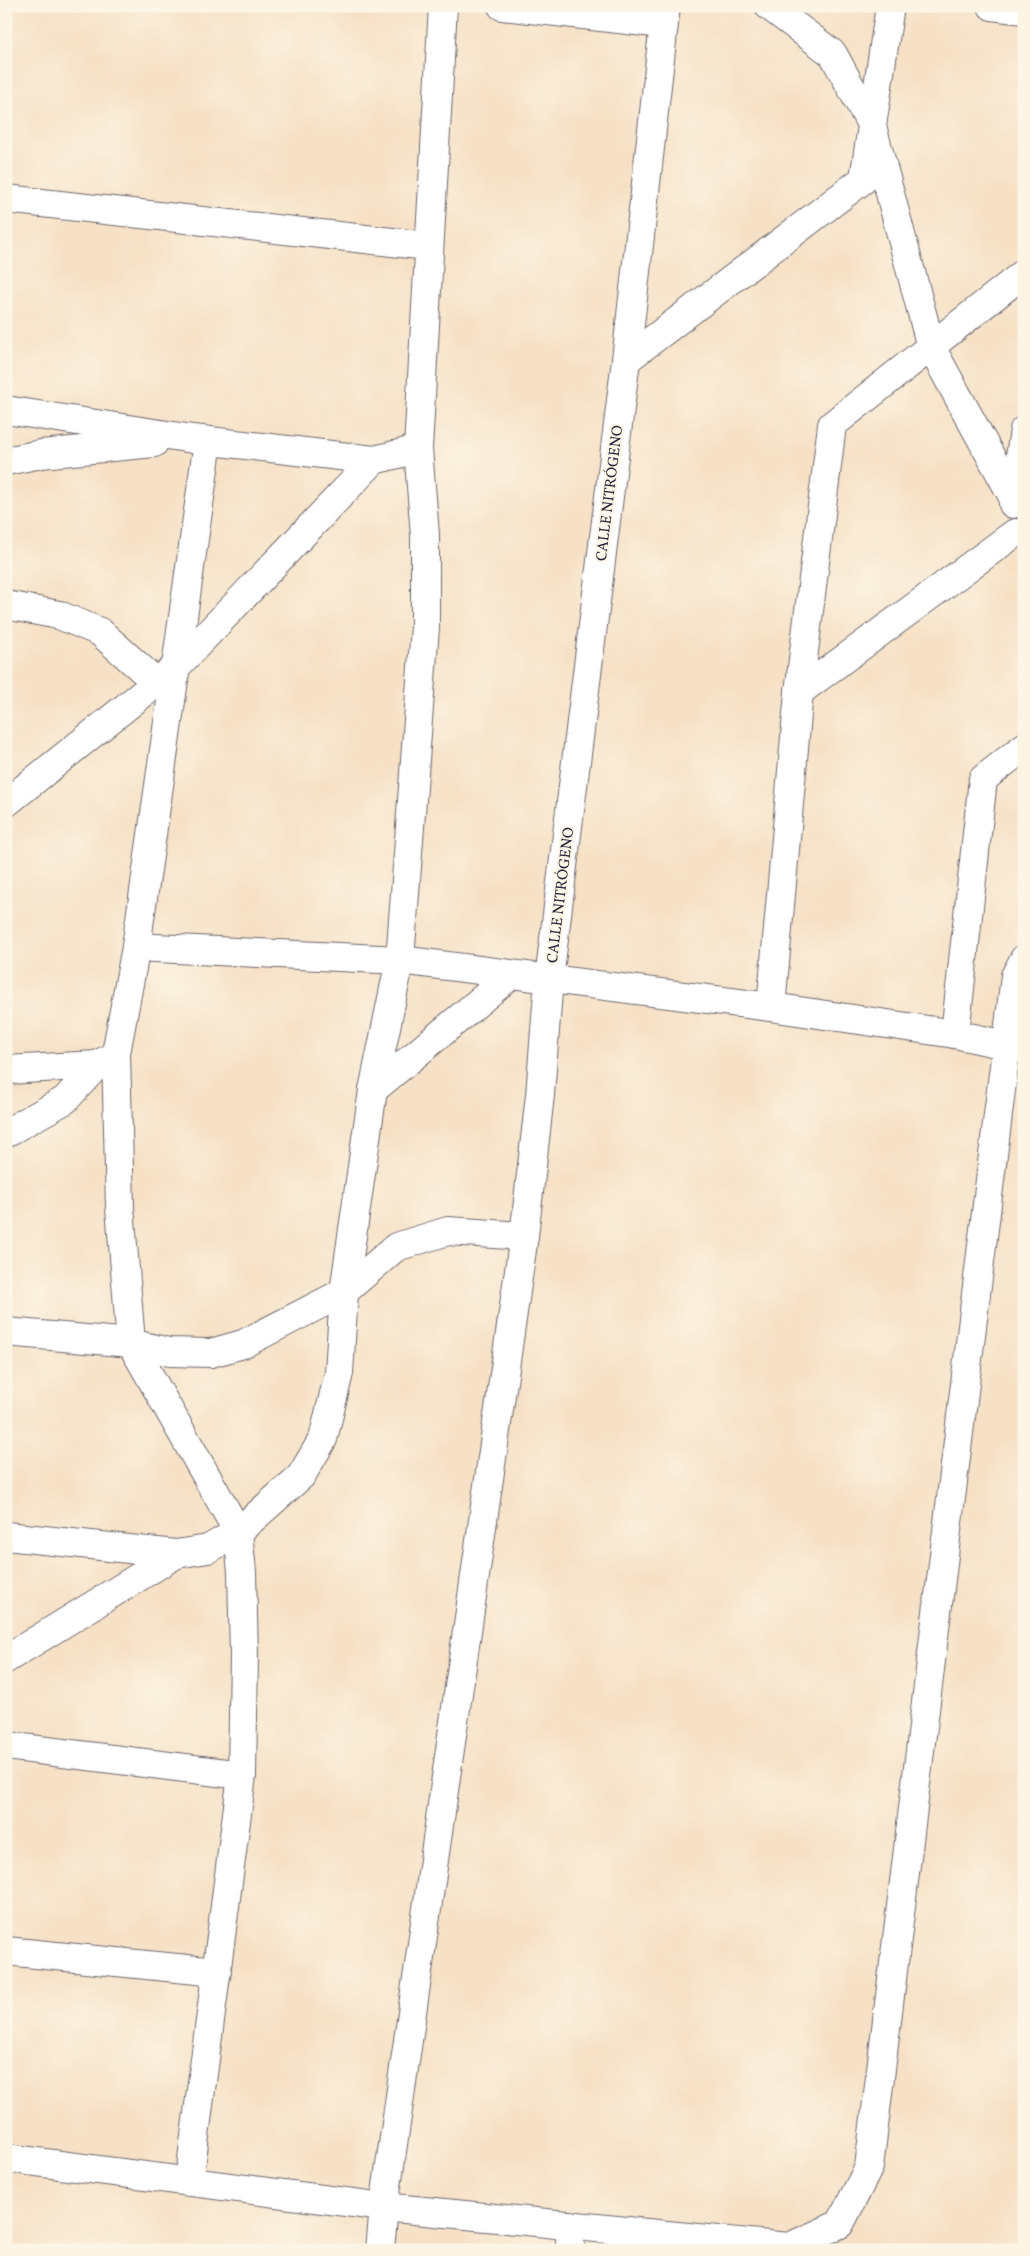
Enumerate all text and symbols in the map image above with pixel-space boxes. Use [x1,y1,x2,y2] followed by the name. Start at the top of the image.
[592,424,629,562] street label: CALLE NITRÓGENO
[543,826,580,964] street label: CALLE NITRÓGENO

